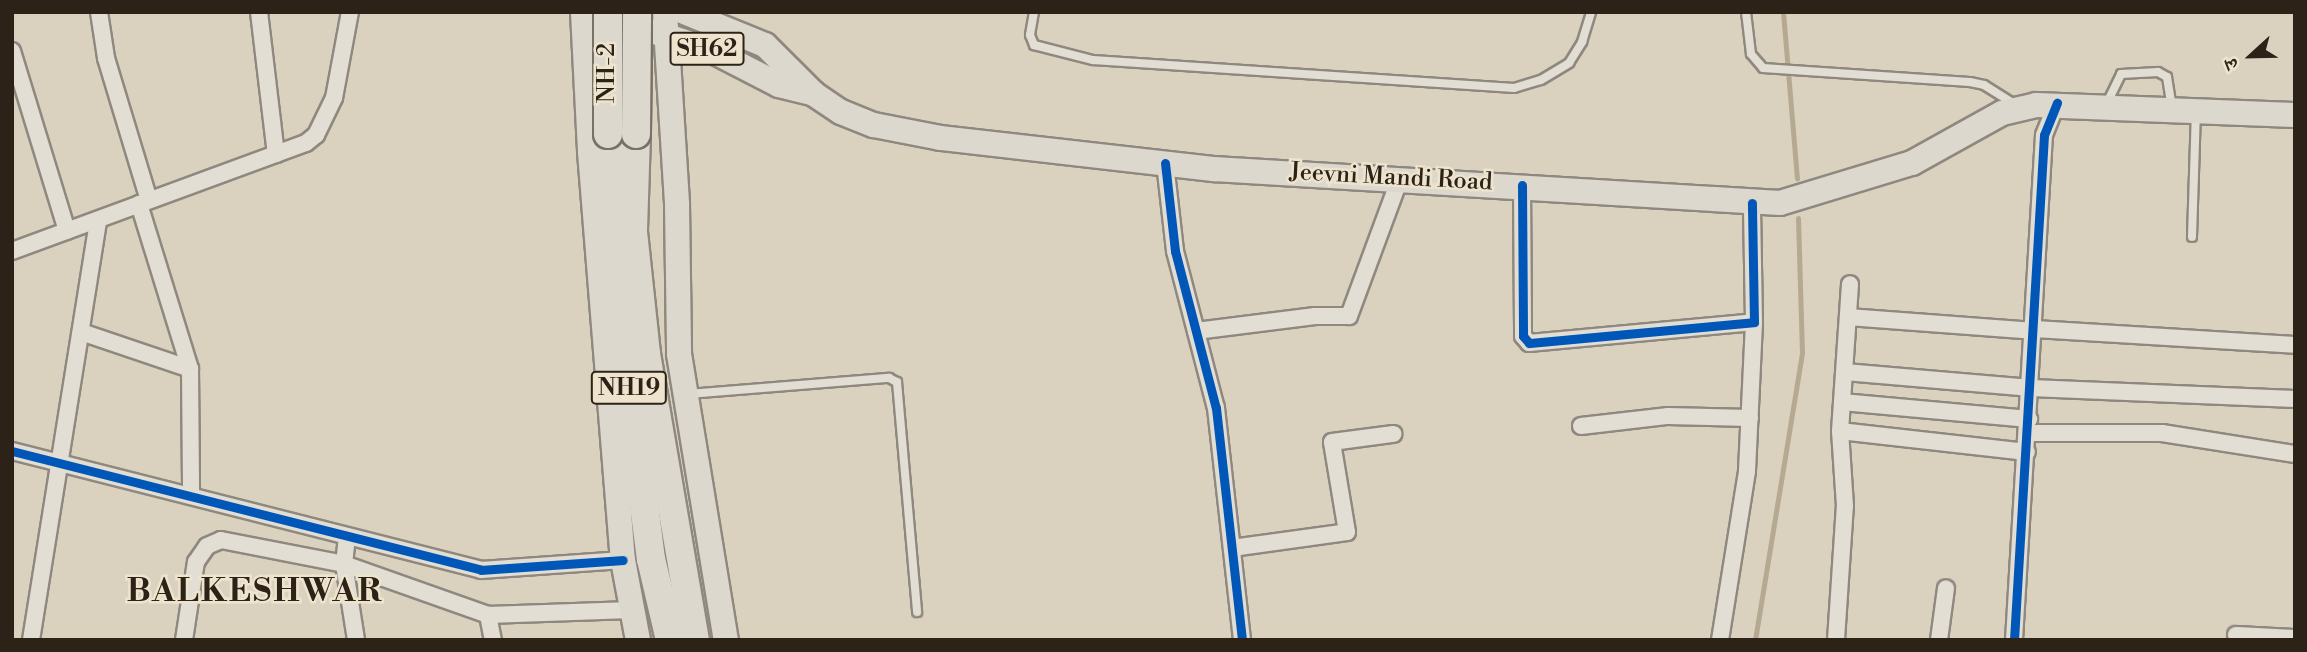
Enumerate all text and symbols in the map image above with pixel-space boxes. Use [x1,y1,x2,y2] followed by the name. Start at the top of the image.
[2216,21,2286,91] north arrow
[668,30,746,68] road number: SH62
[594,43,622,103] street label: NH-2
[2219,55,2244,73] text: उ
[1289,158,1493,198] street label: Jeevni Mandi Road
[590,368,668,408] road number: NH19
[128,572,382,610] district label: BALKESHWAR

